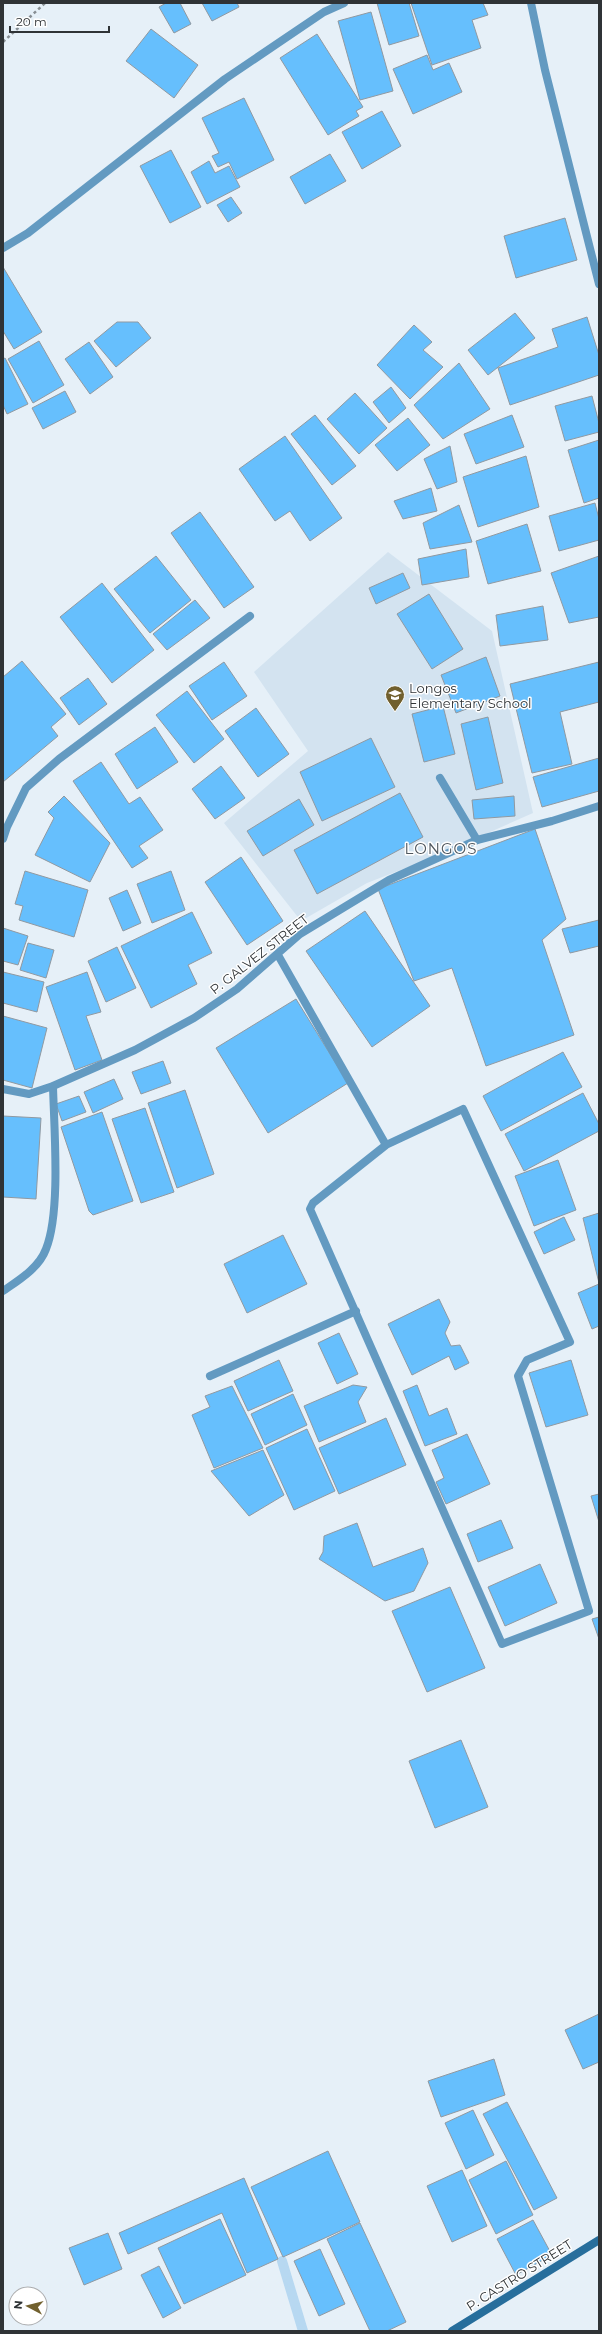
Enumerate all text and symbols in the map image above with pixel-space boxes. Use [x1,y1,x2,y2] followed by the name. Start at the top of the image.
[10,8,109,34] scale bar
[16,14,47,29] text: 20 m
[409,680,532,711] place label: Longos Elementary School
[384,684,406,712] school or university icon: Longos Elementary School
[405,839,477,858] district label: LONGOS
[207,910,312,997] street label: P. GALVEZ STREET
[463,2236,575,2314] street label: P. CASTRO STREET
[8,2286,48,2326] north arrow
[11,2300,26,2310] text: N

